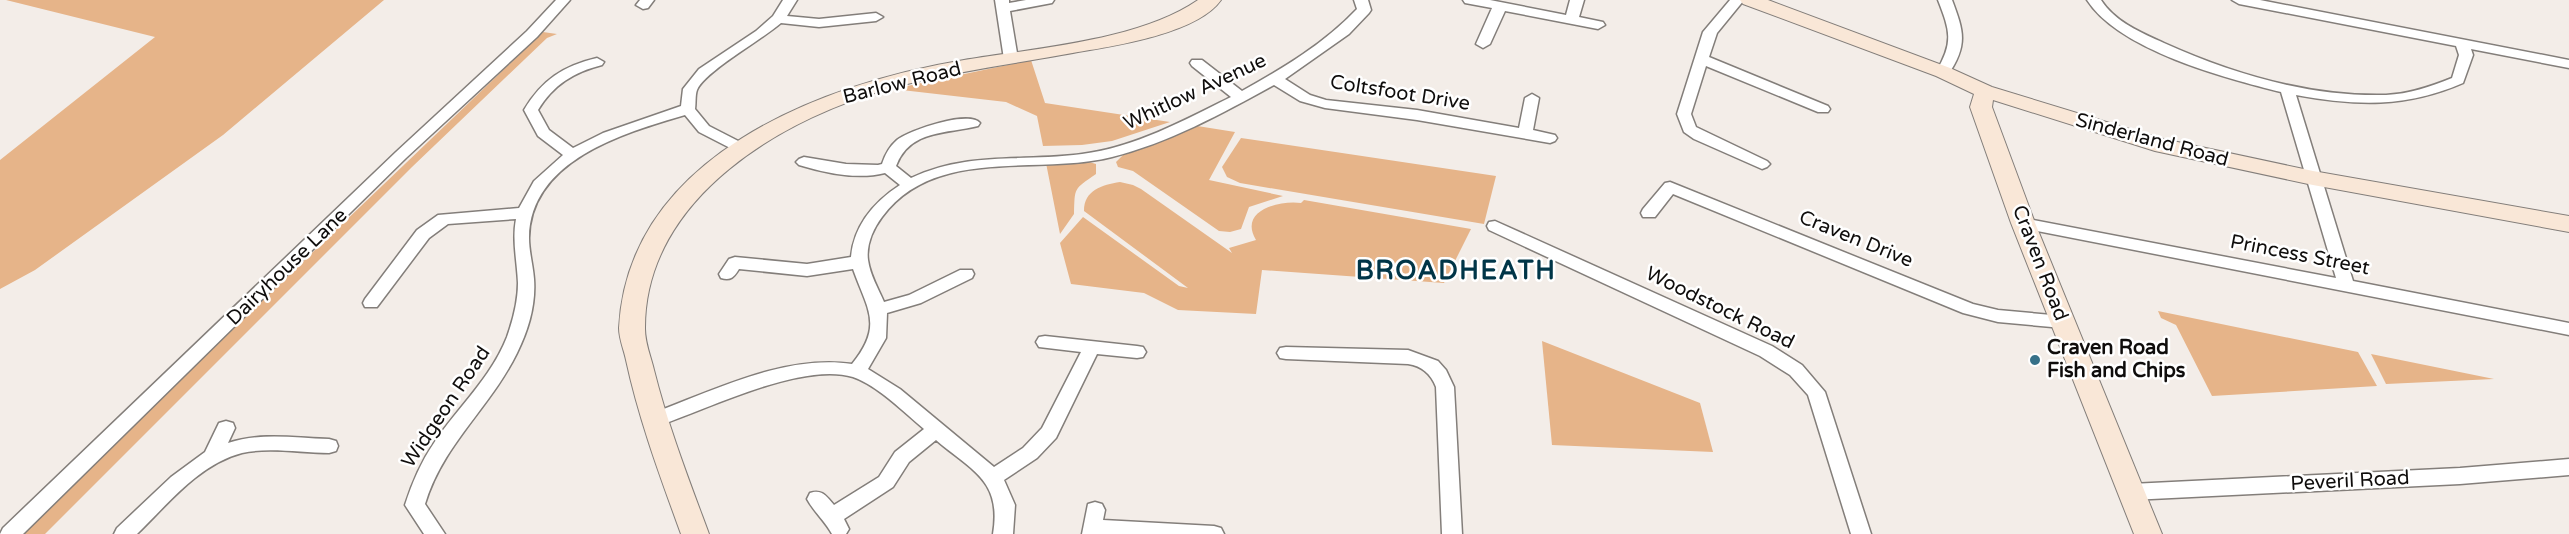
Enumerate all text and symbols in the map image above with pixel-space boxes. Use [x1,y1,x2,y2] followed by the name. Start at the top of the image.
[1120,48,1270,136] street label: Whitlow Avenue
[840,57,964,109] street label: Barlow Road
[1328,70,1472,116] street label: Coltsfoot Drive
[2073,108,2231,172] street label: Sinderland Road
[2007,202,2073,324] street label: Craven Road
[222,203,352,331] street label: Dairyhouse Lane
[1795,205,1917,273] street label: Craven Drive
[2228,230,2372,280] street label: Princess Street
[1356,255,1556,286] district label: BROADHEATH
[1642,262,1798,354] street label: Woodstock Road
[2047,336,2186,383] place label: Craven Road Fish and Chips
[397,342,495,472] street label: Widgeon Road
[2028,353,2042,367] marker: Craven Road Fish and Chips
[2290,466,2410,496] street label: Peveril Road

